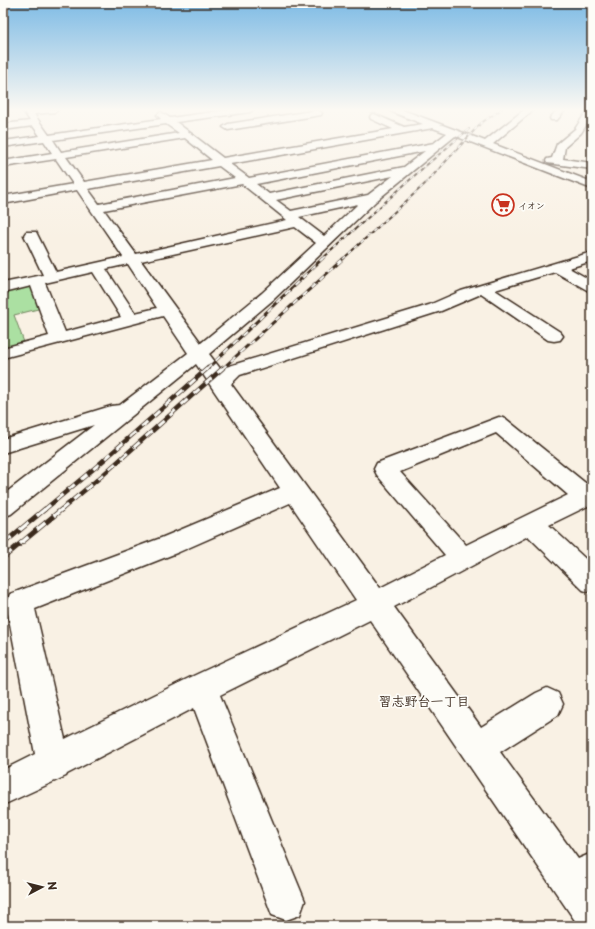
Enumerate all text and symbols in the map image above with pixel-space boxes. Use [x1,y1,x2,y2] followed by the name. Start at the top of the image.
[490,192,516,218] supermarket icon: イオン
[518,198,545,212] place label: イオン
[378,691,470,710] district label: 習志野台一丁目
[22,867,62,907] north arrow
[43,880,61,891] text: N

